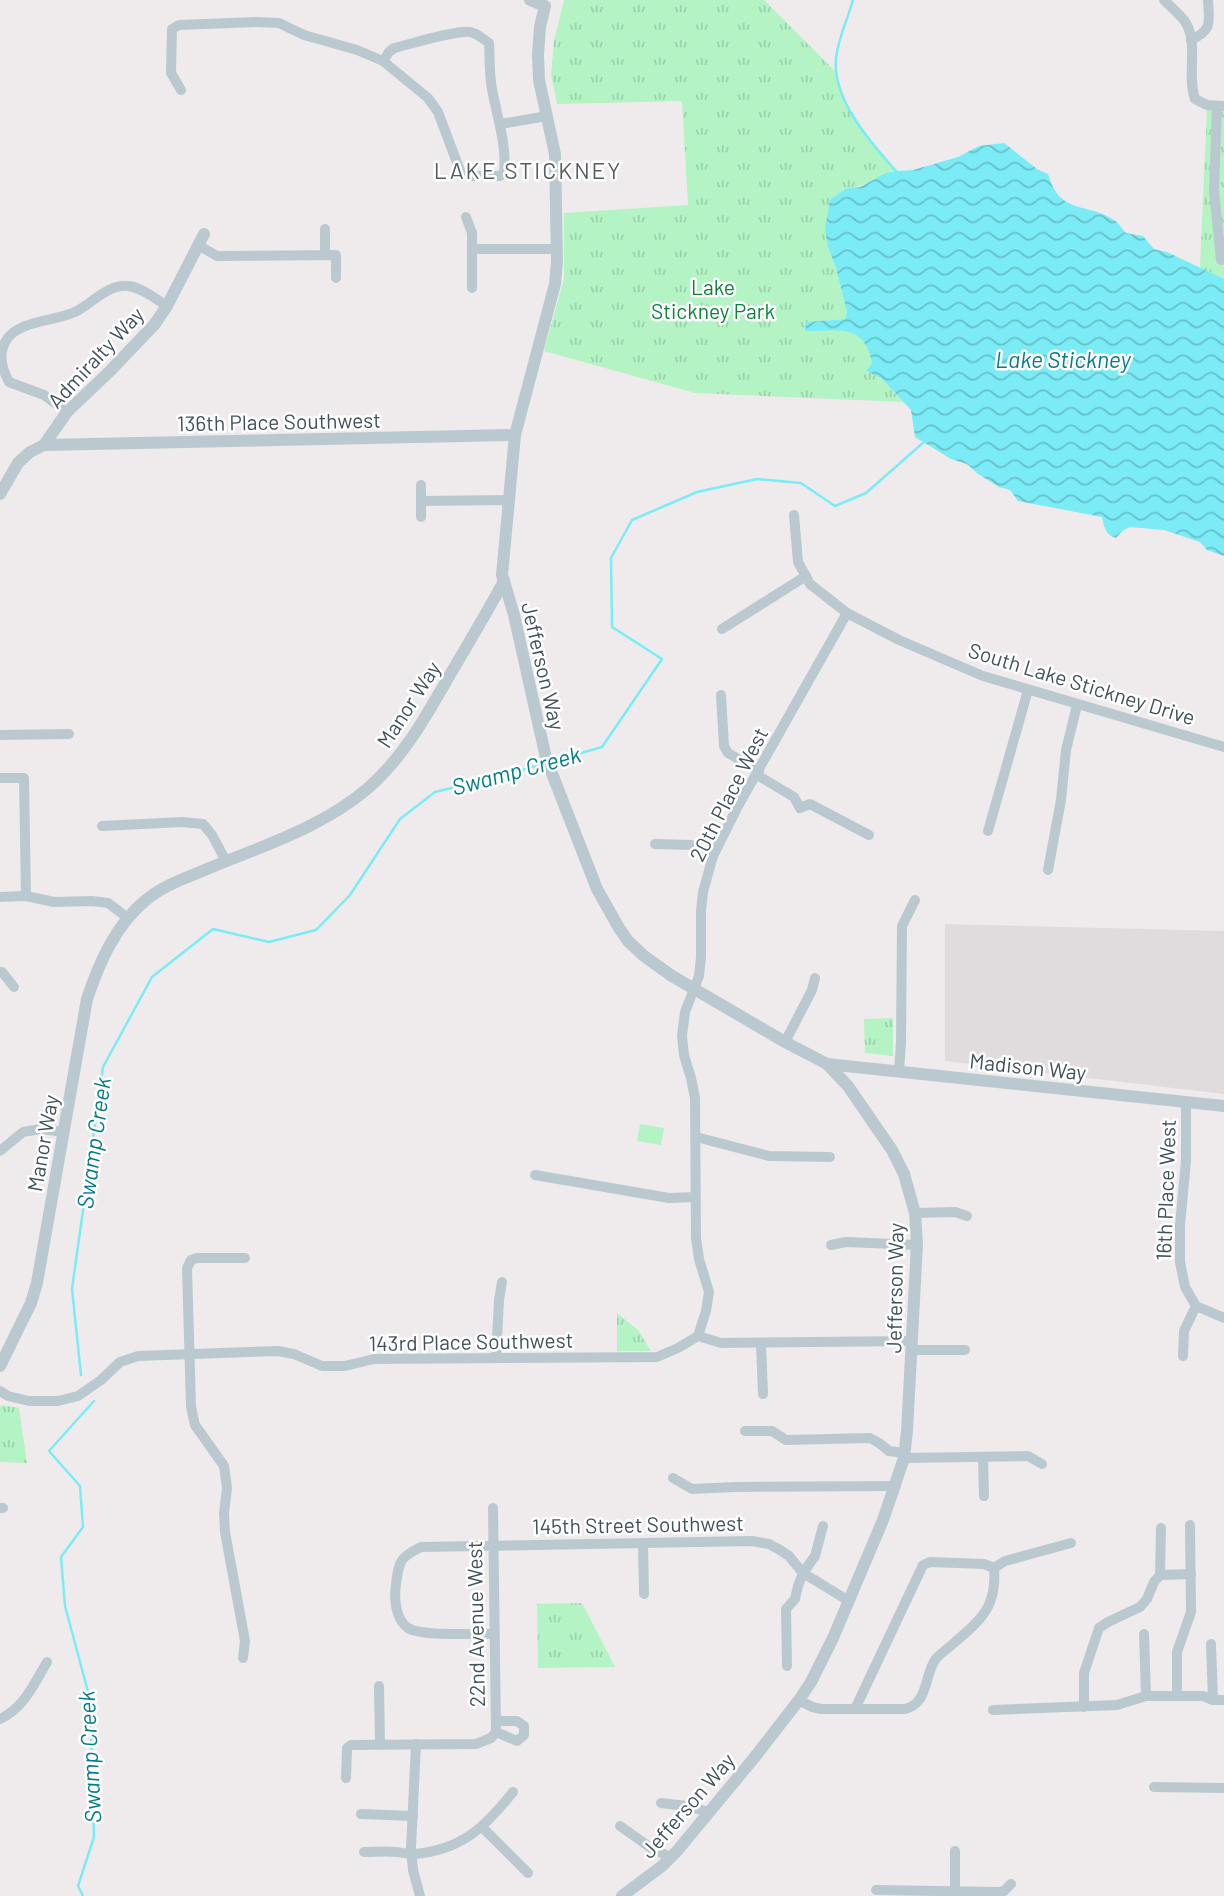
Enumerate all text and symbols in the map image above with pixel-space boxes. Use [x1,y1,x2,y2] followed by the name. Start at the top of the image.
[434,156,622,184] district label: LAKE STICKNEY
[651,274,775,323] park label: Lake Stickney Park
[42,301,148,413] street label: Admiralty Way
[995,345,1131,373] water label: Lake Stickney
[177,407,381,435] street label: 136th Place Southwest
[517,600,571,733] street label: Jefferson Way
[966,637,1198,729] street label: South Lake Stickney Drive
[371,656,445,752] street label: Manor Way
[684,723,772,865] street label: 20th Place West
[448,739,584,801] water label: Swamp Creek
[968,1047,1088,1085] street label: Madison Way
[70,1075,116,1211] water label: Swamp Creek
[21,1092,63,1193] street label: Manor Way
[1150,1119,1180,1261] street label: 16th Place West
[880,1222,908,1354] street label: Jefferson Way
[369,1327,573,1355] street label: 143rd Place Southwest
[532,1510,744,1538] street label: 145th Street Southwest
[461,1541,489,1707] street label: 22nd Avenue West
[72,1690,106,1824] water label: Swamp Creek
[635,1747,740,1863] street label: Jefferson Way

